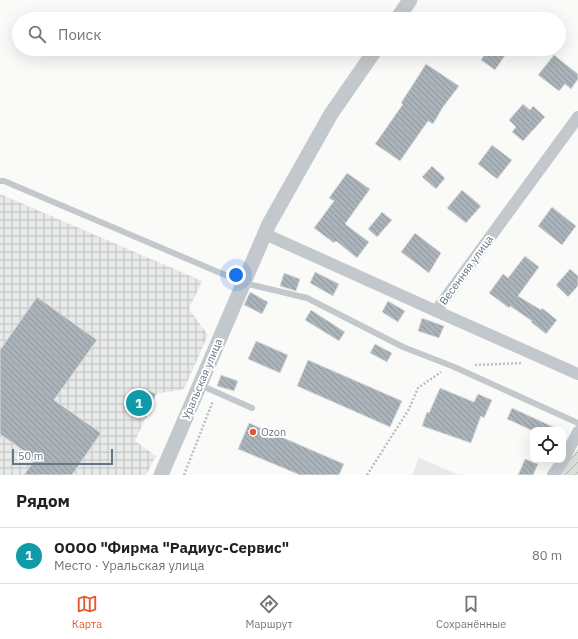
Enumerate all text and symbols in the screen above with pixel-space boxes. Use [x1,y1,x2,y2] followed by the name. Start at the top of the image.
[12,12,566,56] search box
[26,23,48,45] icon: search
[58,25,101,44] text: Поиск
[436,232,496,307] street label: Весенняя улица
[226,265,246,285] your location
[179,336,225,422] street label: Уральская улица
[126,388,152,418] pin: 1
[261,425,286,439] place label: Ozon
[248,427,258,437] marker: Ozon
[530,427,566,463] map controls
[530,427,566,463] button: locate
[12,447,113,466] scale bar
[18,449,43,463] text: 50 m
[16,490,70,512] text: Рядом
[54,538,289,557] text: ОООО "Фирма "Радиус-Сервис"
[25,547,33,564] text: 1
[532,547,562,564] text: 80 m
[54,557,204,574] text: Место · Уральская улица
[72,593,102,631] tab: Карта
[246,593,293,631] tab: Маршрут
[436,593,506,631] tab: Сохранённые

